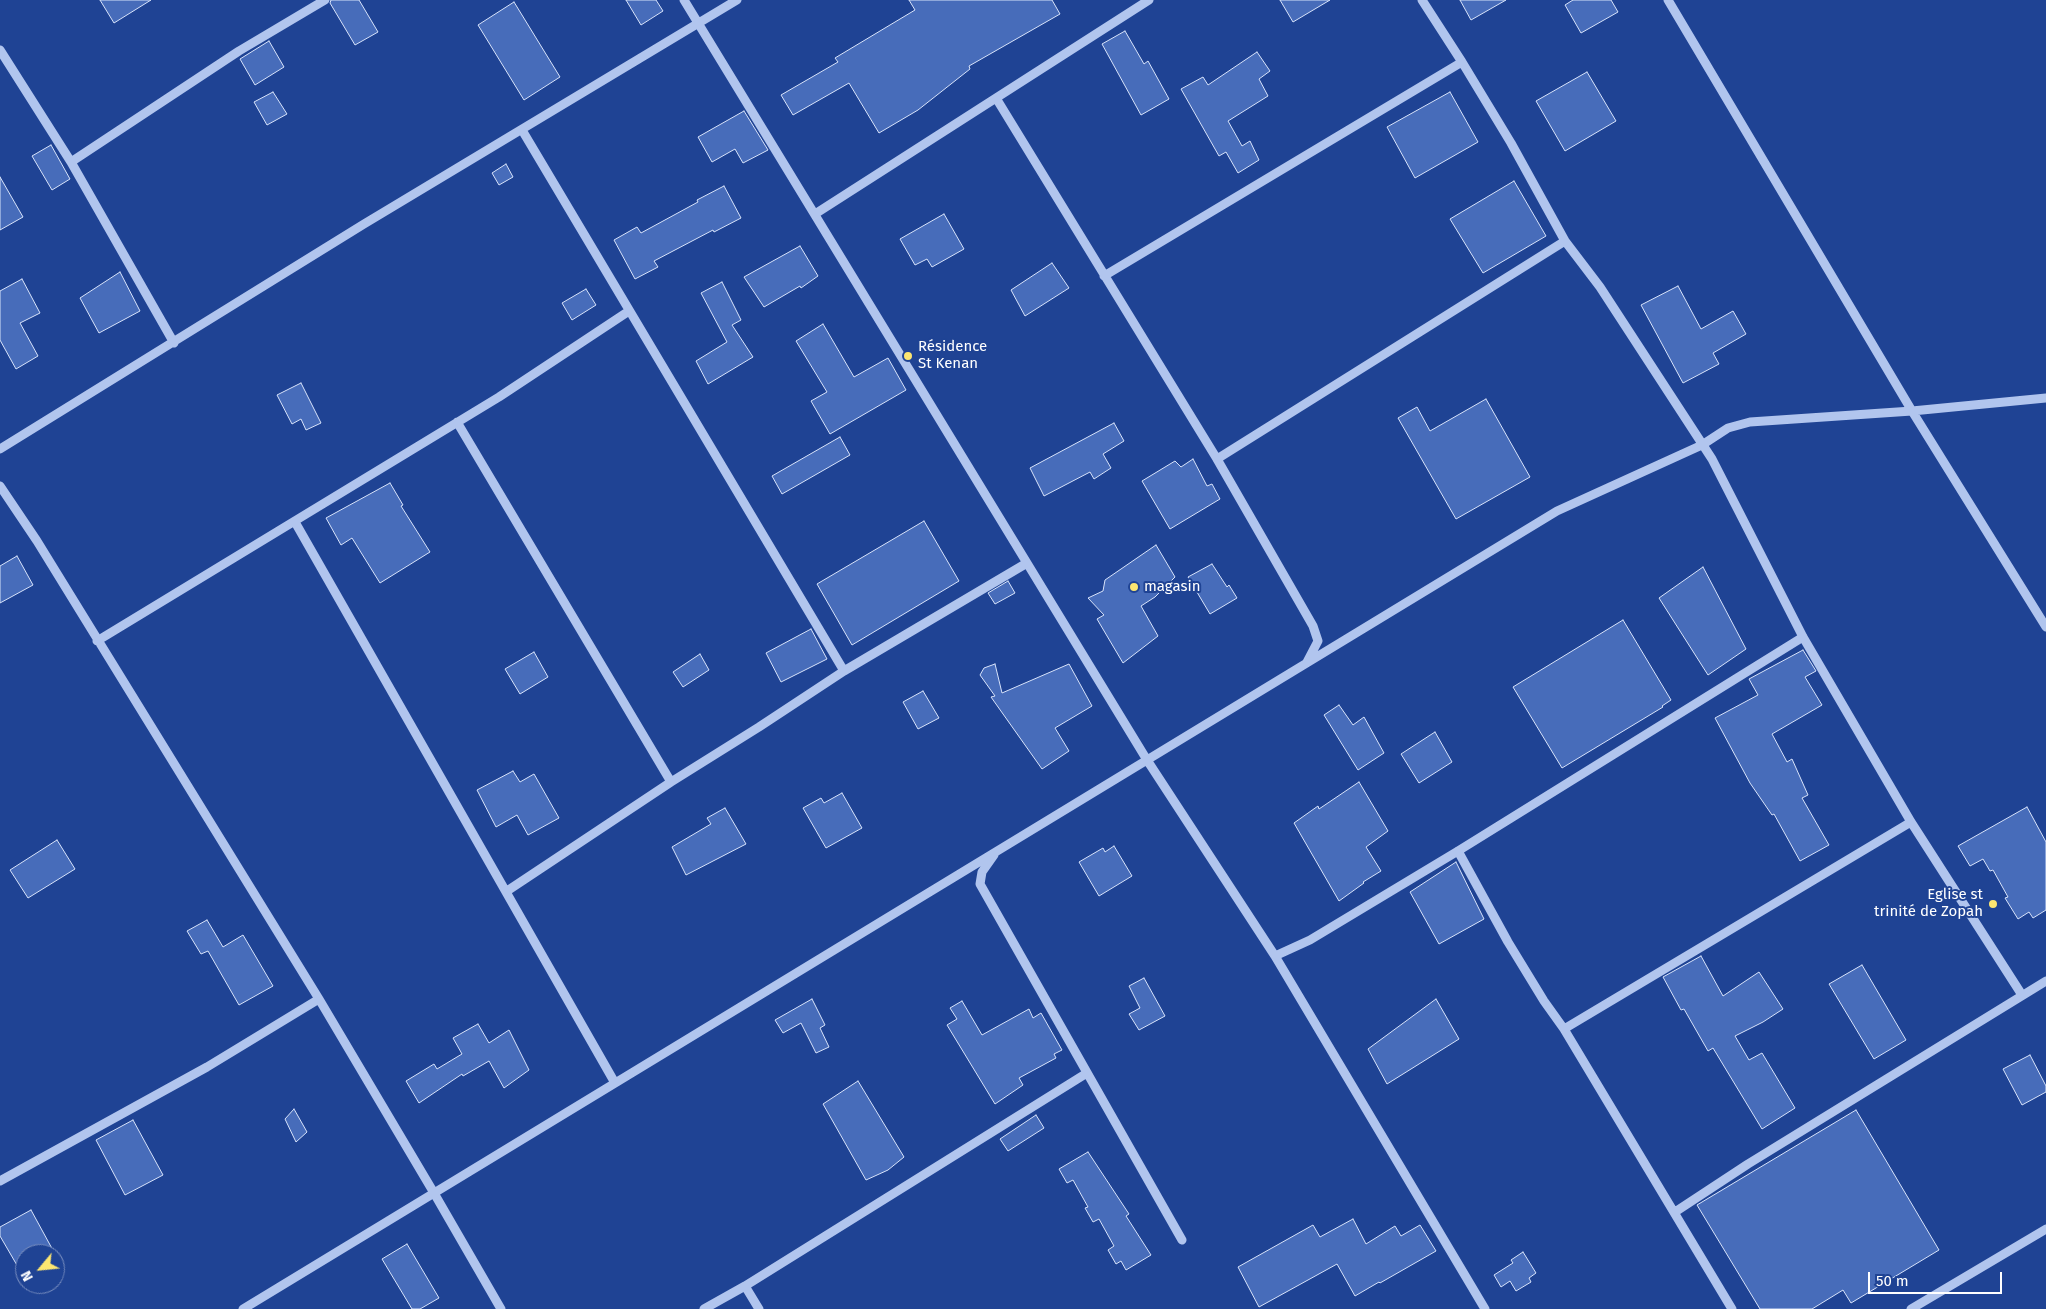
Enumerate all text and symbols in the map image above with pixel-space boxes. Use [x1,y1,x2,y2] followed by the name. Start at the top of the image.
[918,338,987,373] place label: Résidence St Kenan
[902,350,914,362] marker: Résidence St Kenan
[1144,578,1200,596] place label: magasin
[1128,581,1140,593] marker: magasin
[1874,886,1983,921] place label: Eglise st trinité de Zopah
[1987,898,1999,910] marker: Eglise st trinité de Zopah
[15,1244,65,1294] north arrow
[1871,1262,2005,1294] scale bar
[18,1268,37,1284] text: N
[1876,1272,1909,1290] text: 50 m

